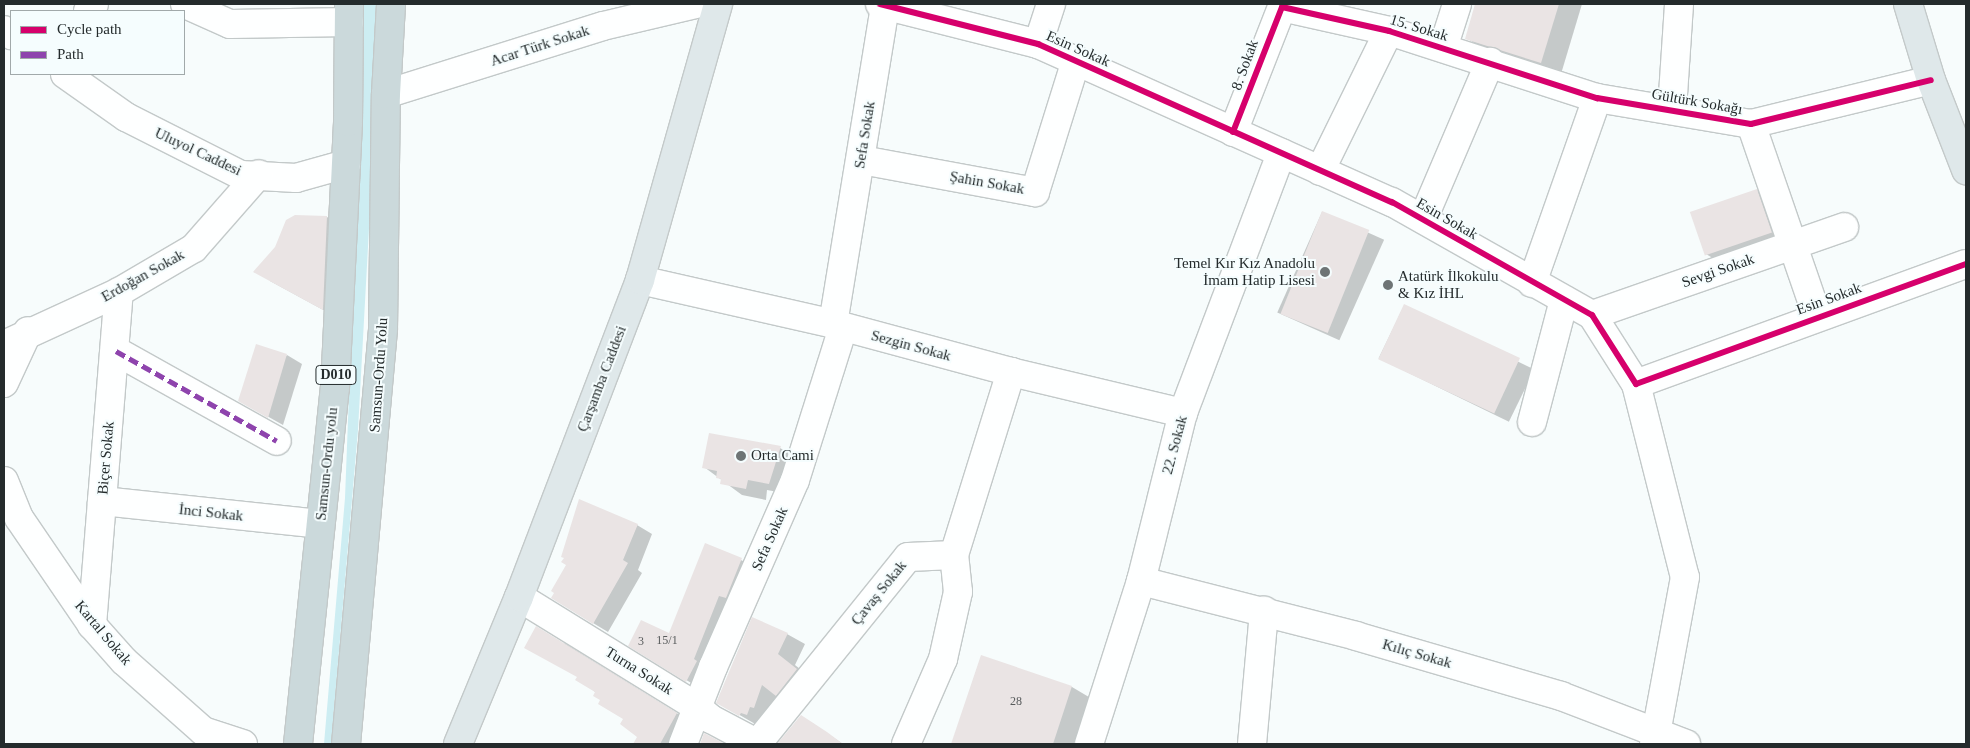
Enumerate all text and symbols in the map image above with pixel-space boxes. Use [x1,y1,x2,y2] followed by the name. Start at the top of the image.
[10,10,185,75] legend
[1388,11,1450,45] street label: 15. Sokak
[57,21,122,37] text: Cycle path
[488,21,592,71] street label: Acar Türk Sokak
[1043,27,1113,71] street label: Esin Sokak
[1228,37,1262,93] street label: 8. Sokak
[57,46,84,62] text: Path
[1650,85,1744,119] street label: Gültürk Sokağı
[851,100,879,170] street label: Sefa Sokak
[152,124,244,180] street label: Uluyol Caddesi
[948,168,1026,198] street label: Şahin Sokak
[1413,194,1481,244] street label: Esin Sokak
[98,246,188,306] street label: Erdoğan Sokak
[1679,250,1757,292] street label: Sevgi Sokak
[1173,254,1315,289] place label: Temel Kır Kız Anadolu İmam Hatip Lisesi
[1319,266,1331,278] marker: Temel Kır Kız Anadolu İmam Hatip Lisesi
[1398,267,1498,302] place label: Atatürk İlkokulu & Kız İHL
[1382,279,1394,291] marker: Atatürk İlkokulu & Kız İHL
[1794,279,1864,319] street label: Esin Sokak
[366,317,392,433] street label: Samsun-Ordu Yolu
[574,323,630,435] street label: Çarşamba Caddesi
[869,327,953,365] street label: Sezgin Sokak
[315,364,357,386] road number: D010
[312,406,342,522] street label: Samsun-Ordu yolu
[1159,414,1191,476] street label: 22. Sokak
[94,420,118,496] street label: Biçer Sokak
[751,447,814,465] place label: Orta Cami
[735,450,747,462] marker: Orta Cami
[178,501,244,525] street label: İnci Sokak
[748,504,792,574] street label: Sefa Sokak
[847,557,911,629] street label: Çavaş Sokak
[71,597,135,669] street label: Kartal Sokak
[656,634,678,648] house number: 15/1
[638,635,644,649] house number: 3
[1380,636,1454,672] street label: Kılıç Sokak
[602,643,676,699] street label: Turna Sokak
[1010,695,1022,709] house number: 28

